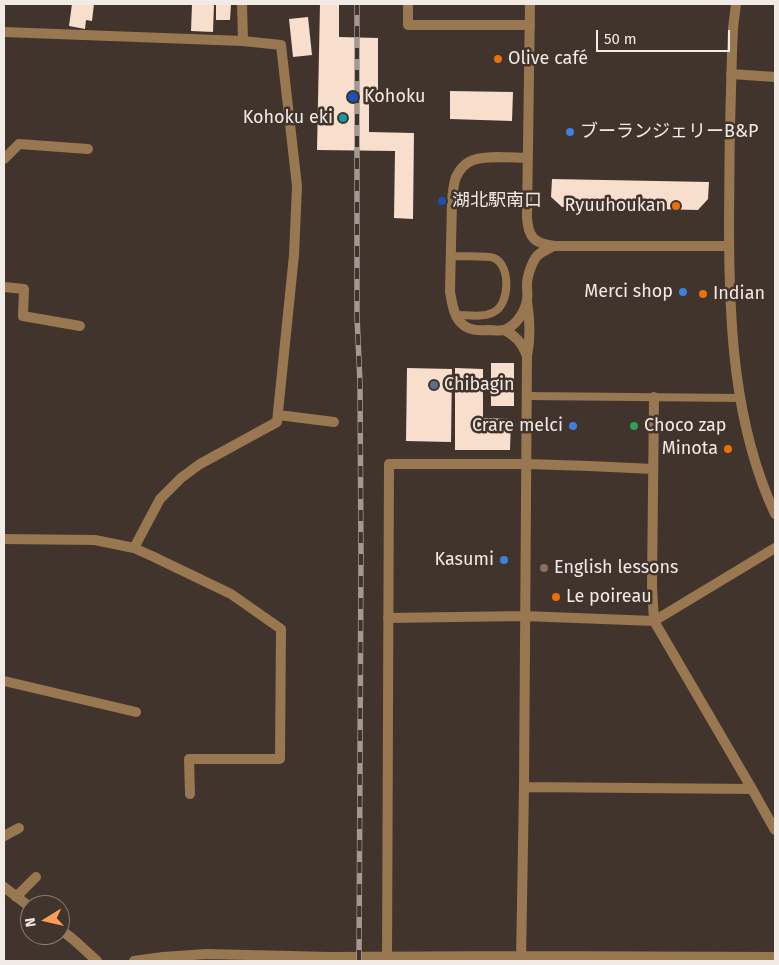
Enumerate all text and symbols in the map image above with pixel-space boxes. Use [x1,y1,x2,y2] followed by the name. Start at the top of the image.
[599,20,733,52] scale bar
[604,30,637,48] text: 50 m
[508,48,588,70] place label: Olive café
[492,53,504,65] marker: Olive café
[364,86,425,108] place label: Kohoku
[346,90,360,104] marker: Kohoku
[243,107,333,129] place label: Kohoku eki
[337,112,349,124] marker: Kohoku eki
[580,121,759,143] place label: ブーランジェリーB&P
[564,126,576,138] marker: ブーランジェリーB&P
[452,190,542,212] place label: 湖北駅南口
[436,195,448,207] marker: 湖北駅南口
[564,195,666,217] place label: Ryuuhoukan
[670,200,682,212] marker: Ryuuhoukan
[584,281,673,303] place label: Merci shop
[713,283,765,305] place label: Indian
[677,286,689,298] marker: Merci shop
[697,288,709,300] marker: Indian
[444,374,515,396] place label: Chibagin
[428,379,440,391] marker: Chibagin
[472,415,563,437] place label: Crare melci
[644,415,727,437] place label: Choco zap
[567,420,579,432] marker: Crare melci
[628,420,640,432] marker: Choco zap
[662,438,718,460] place label: Minota
[722,443,734,455] marker: Minota
[435,549,494,571] place label: Kasumi
[498,554,510,566] marker: Kasumi
[554,557,679,579] place label: English lessons
[538,562,550,574] marker: English lessons
[566,586,652,608] place label: Le poireau
[550,591,562,603] marker: Le poireau
[20,895,70,945] north arrow
[22,916,40,928] text: N

